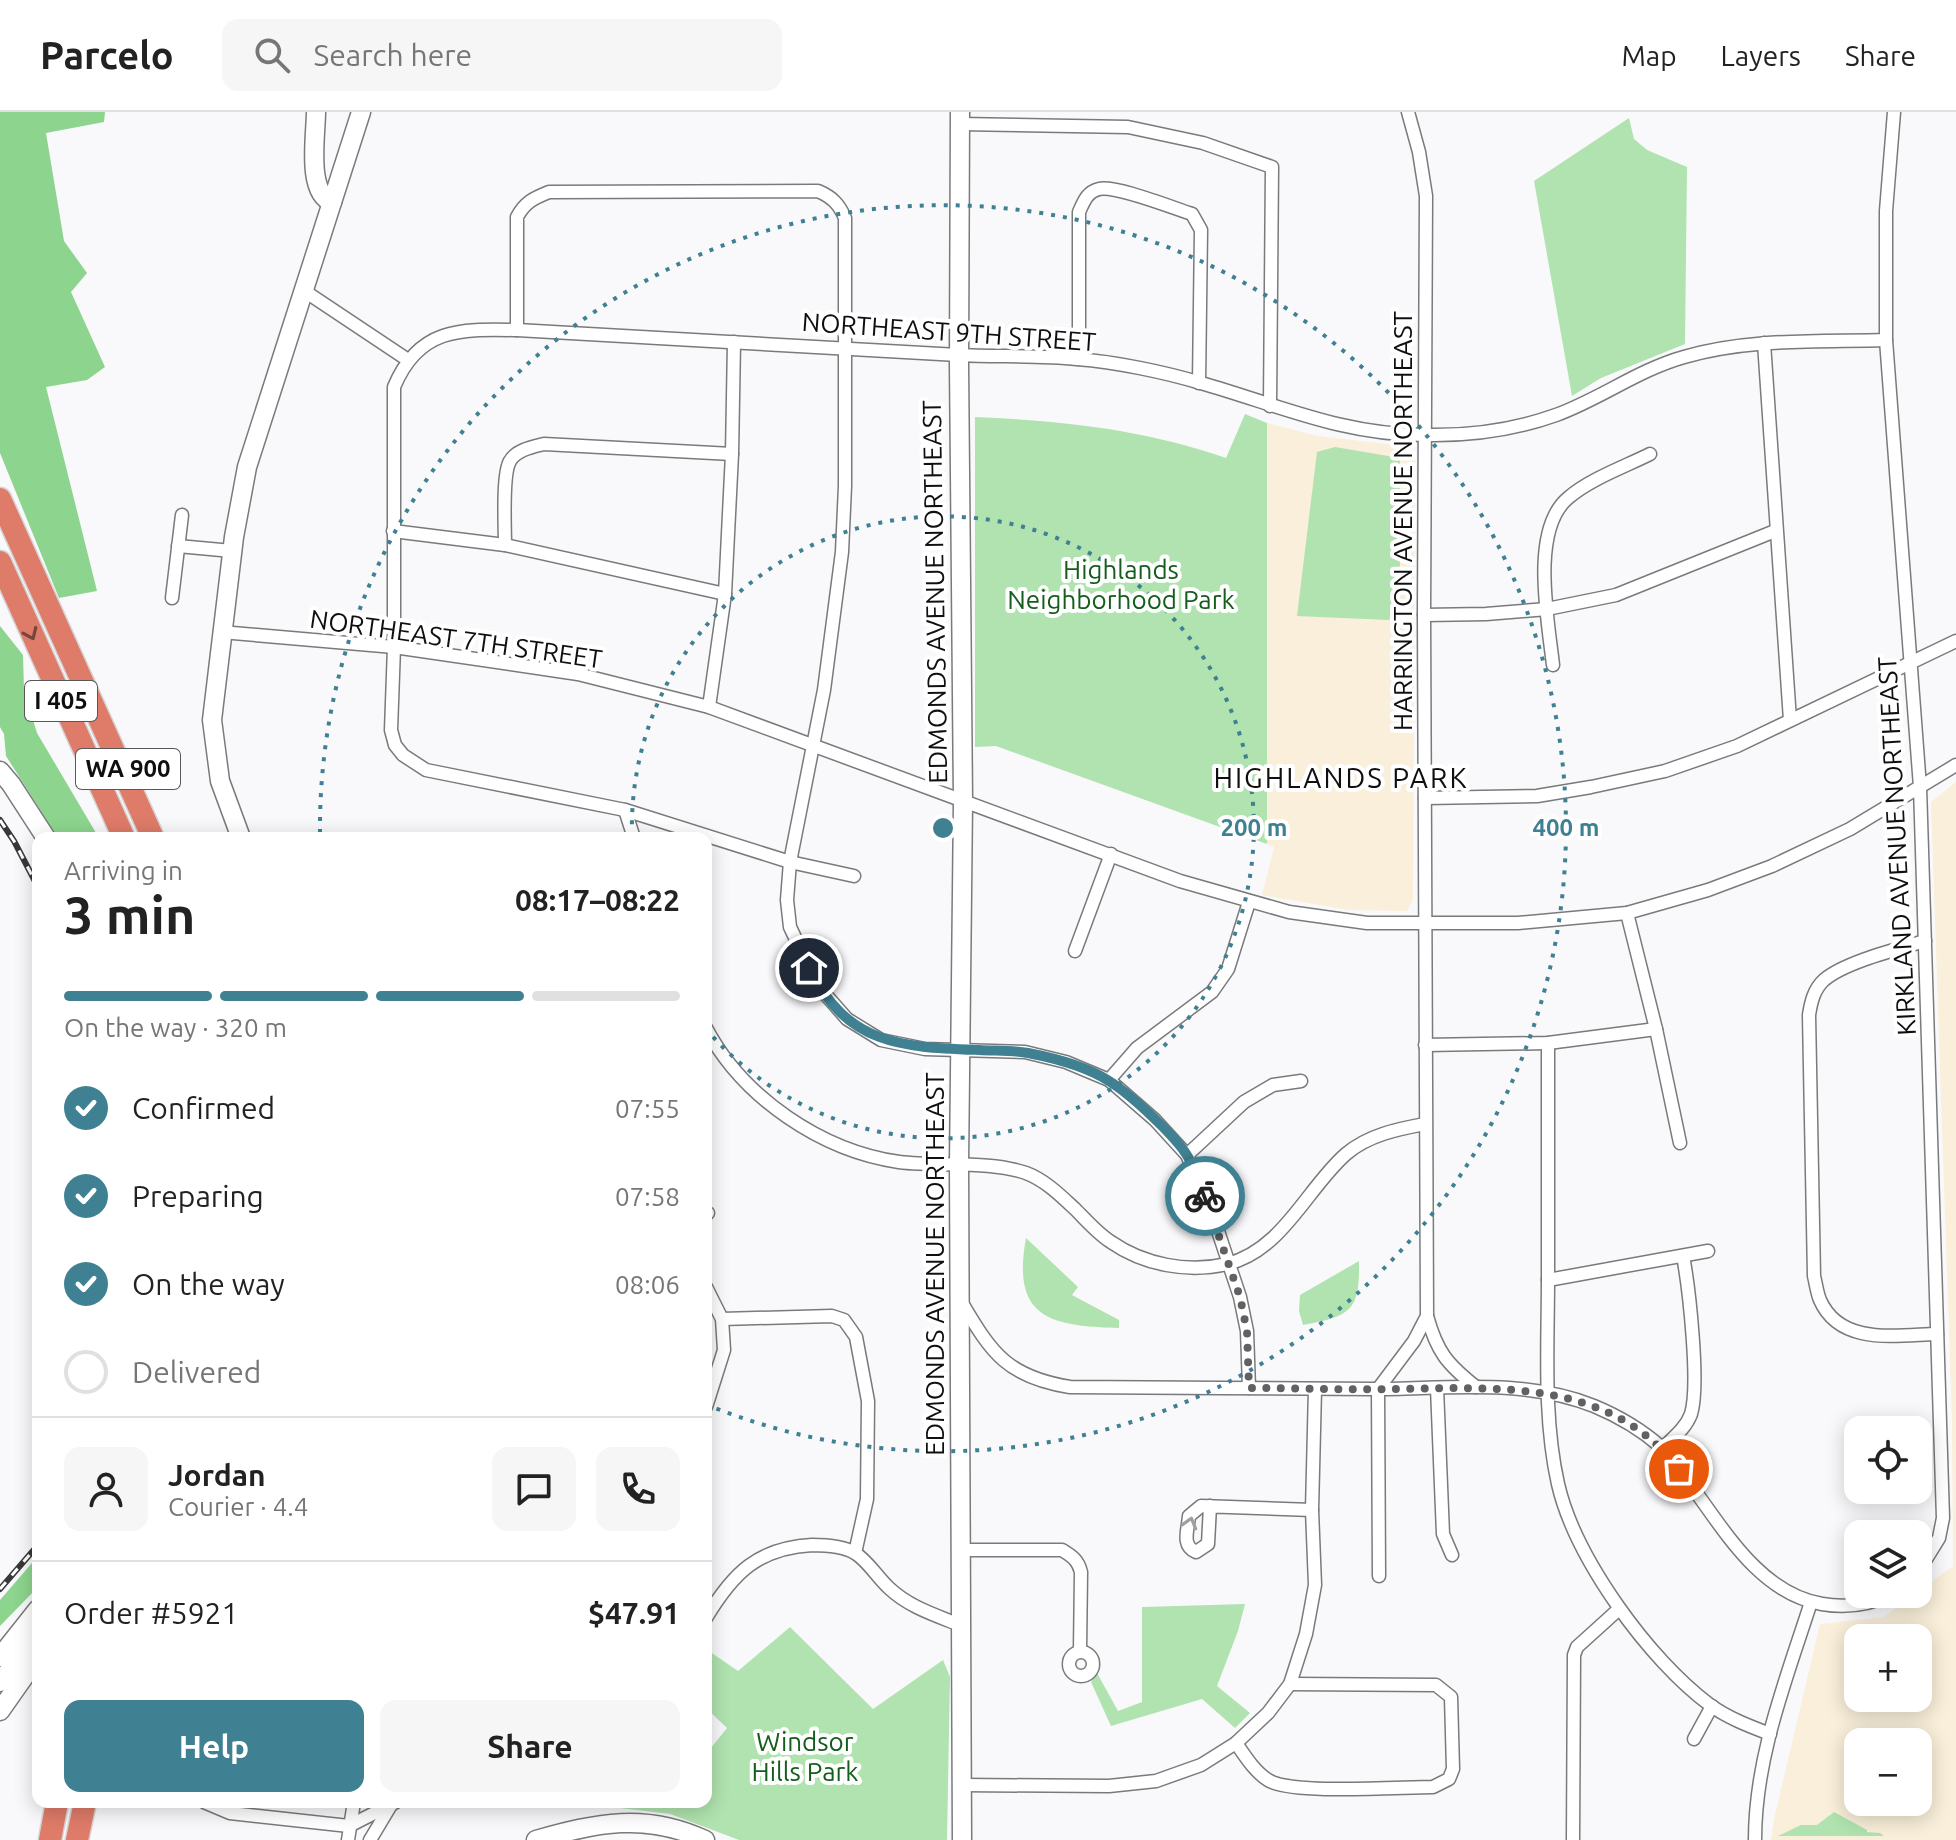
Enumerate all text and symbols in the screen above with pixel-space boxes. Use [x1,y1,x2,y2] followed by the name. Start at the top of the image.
[222,19,782,91] search box
[250,33,294,77] icon: search
[40,34,174,76] text: Parcelo
[314,38,472,72] text: Search here
[1621,40,1677,71] text: Map
[1721,40,1801,71] text: Layers
[1845,40,1916,71] text: Share
[801,307,1097,356] street label: NORTHEAST 9TH STREET
[1388,311,1417,731] street label: HARRINGTON AVENUE NORTHEAST
[917,400,952,784] street label: EDMONDS AVENUE NORTHEAST
[1007,555,1235,614] park label: Highlands Neighborhood Park
[308,604,604,673] street label: NORTHEAST 7TH STREET
[22,625,38,640] one-way arrow
[1872,656,1921,1036] street label: KIRKLAND AVENUE NORTHEAST
[25,681,97,721] road number: I 405
[76,749,180,789] road number: WA 900
[1213,762,1469,793] district label: HIGHLANDS PARK
[929,814,957,842] centre of rings
[1221,814,1287,841] text: 200 m
[1533,814,1599,841] text: 400 m
[64,856,183,885] text: Arriving in
[515,883,680,917] text: 08:17–08:22
[64,886,195,944] text: 3 min
[775,934,843,1002] pin
[787,946,831,990] icon: home
[64,1013,287,1042] text: On the way · 320 m
[920,1072,949,1456] street label: EDMONDS AVENUE NORTHEAST
[64,1086,108,1130] icon: check
[132,1091,275,1125] text: Confirmed
[615,1094,680,1123] text: 07:55
[1165,1156,1245,1236] courier
[64,1174,108,1218] icon: check
[1183,1174,1227,1218] icon: bike
[132,1179,264,1213] text: Preparing
[615,1182,680,1211] text: 07:58
[64,1262,108,1306] icon: check
[132,1267,285,1301] text: On the way
[615,1270,680,1299] text: 08:06
[132,1355,261,1389] text: Delivered
[1844,1416,1932,1816] map controls
[1844,1416,1932,1504] button: locate
[1645,1435,1713,1503] pin
[64,1447,148,1531] button: person
[492,1447,576,1531] button: chat
[596,1447,680,1531] button: phone
[1657,1447,1701,1491] icon: bag
[168,1458,266,1492] text: Jordan
[168,1492,308,1521] text: Courier · 4.4
[1181,1517,1198,1531] one-way arrow
[1844,1520,1932,1608] button: layers
[64,1596,238,1630] text: Order #5921
[588,1596,680,1630] text: $47.91
[1844,1624,1932,1712] button: +
[64,1700,364,1792] button: Help
[380,1700,680,1792] button: Share
[752,1727,858,1786] park label: Windsor Hills Park
[1844,1728,1932,1816] button: −

